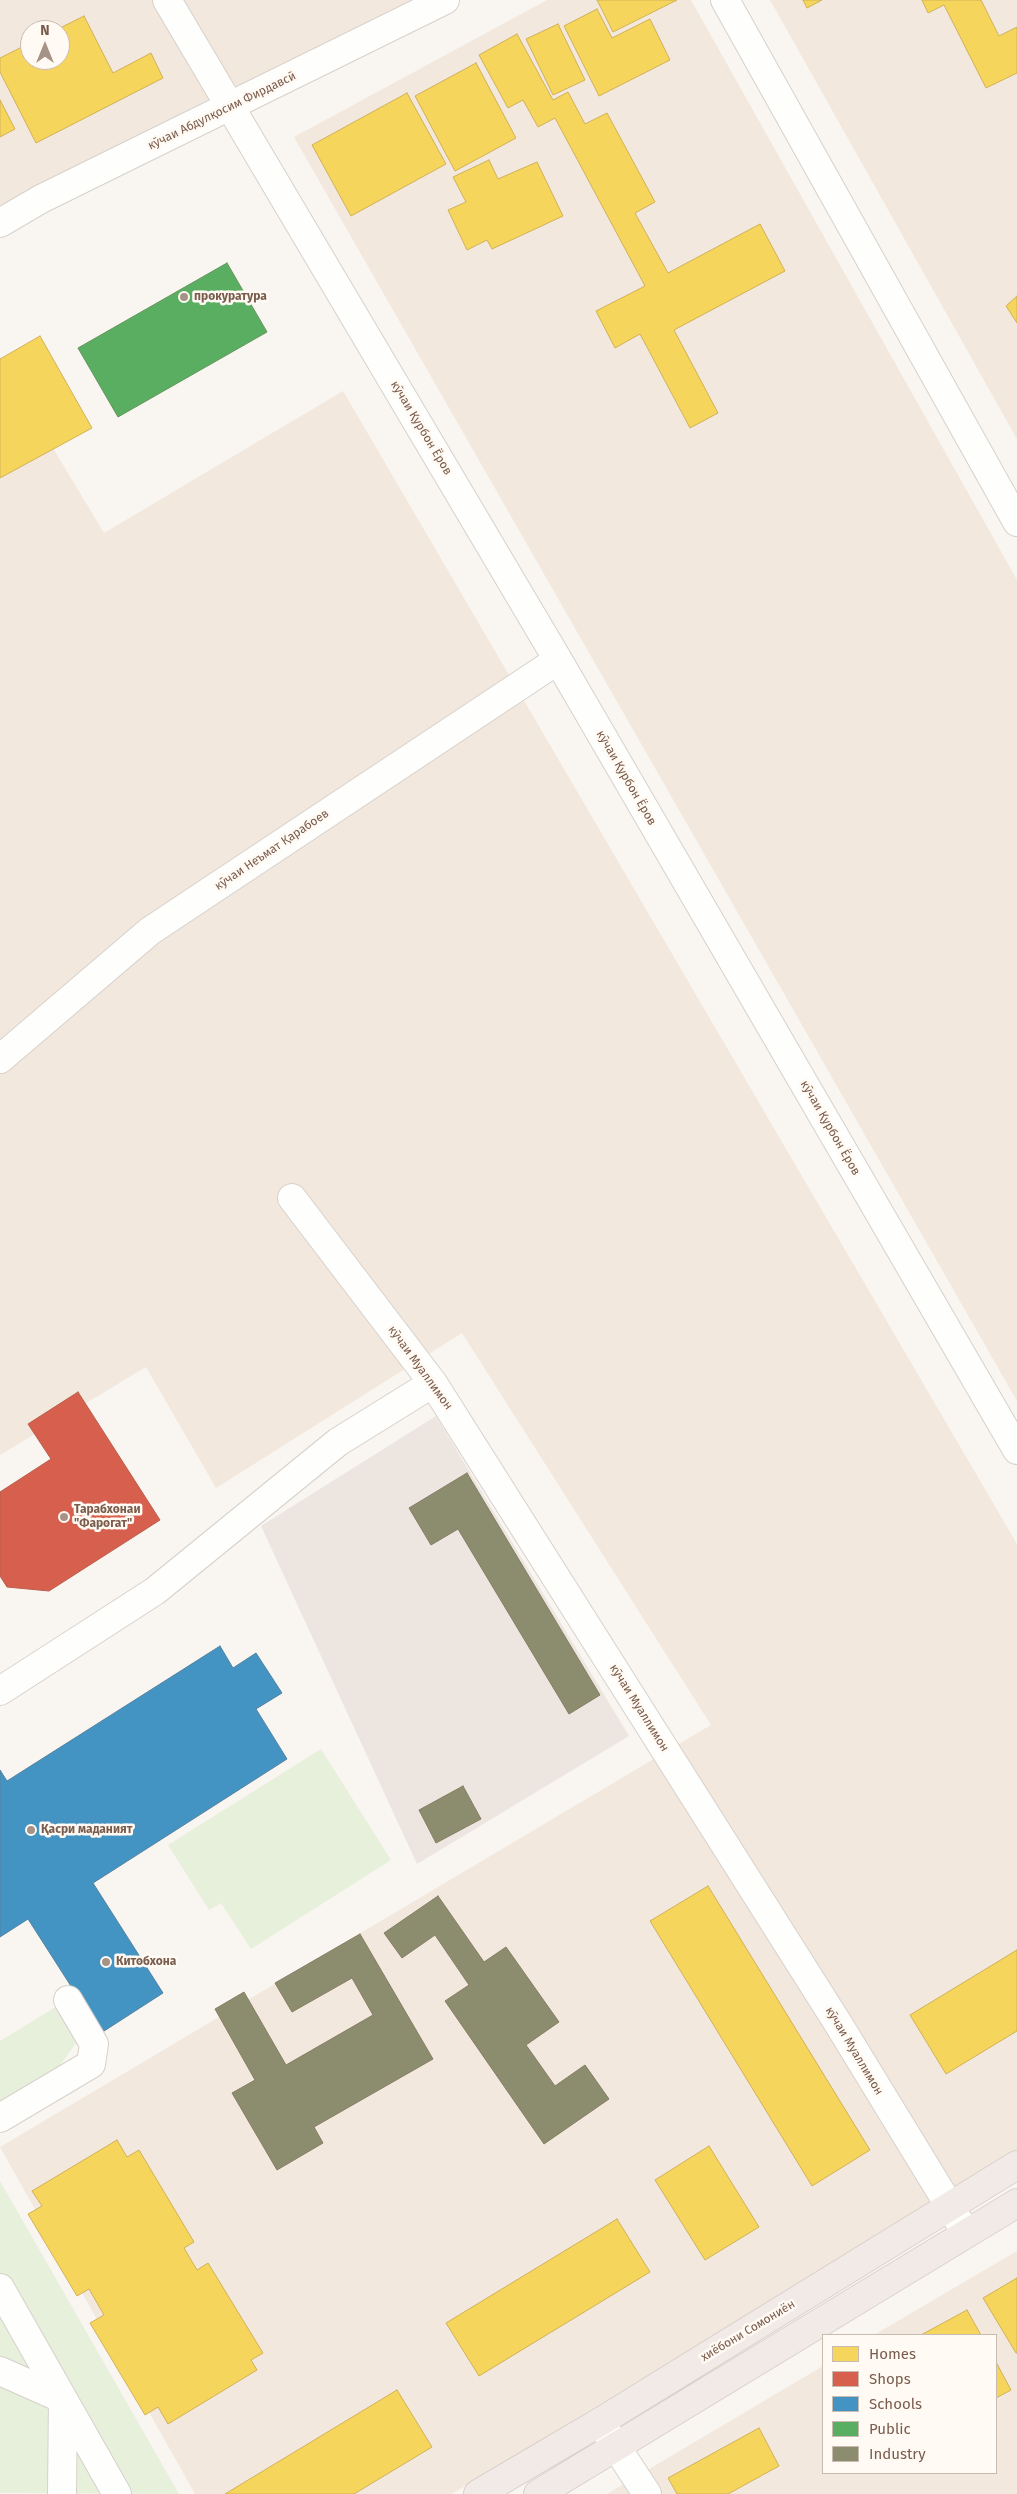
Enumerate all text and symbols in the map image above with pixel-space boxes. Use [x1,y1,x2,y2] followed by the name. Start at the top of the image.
[20,20,70,70] north arrow
[40,22,50,39] text: N
[146,69,298,153] street label: кӯчаи Абдулқосим Фирдавсӣ
[194,290,267,304] place label: прокуратура
[178,291,190,303] marker: прокуратура
[387,378,455,478] street label: кӯчаи Қурбон Ёров
[593,728,659,828] street label: кӯчаи Қурбон Ёров
[212,806,332,894] street label: кӯчаи Неъмат Қарабоев
[797,1078,863,1178] street label: кӯчаи Қурбон Ёров
[385,1323,455,1413] street label: кӯчаи Муаллимон
[74,1503,140,1531] place label: Тарабхонаи "Фарогат"
[58,1511,70,1523] marker: Тарабхонаи "Фарогат"
[606,1662,672,1754] street label: кӯчаи Муаллимон
[41,1823,132,1837] place label: Қасри маданият
[25,1824,37,1836] marker: Қасри маданият
[116,1955,176,1969] place label: Китобхона
[100,1956,112,1968] marker: Китобхона
[822,2004,886,2098] street label: кӯчаи Муаллимон
[698,2297,798,2365] street label: хиёбони Сомониён
[822,2334,997,2474] legend
[869,2345,916,2363] text: Homes
[869,2370,911,2388] text: Shops
[869,2395,922,2413] text: Schools
[869,2420,911,2438] text: Public
[869,2445,926,2463] text: Industry

